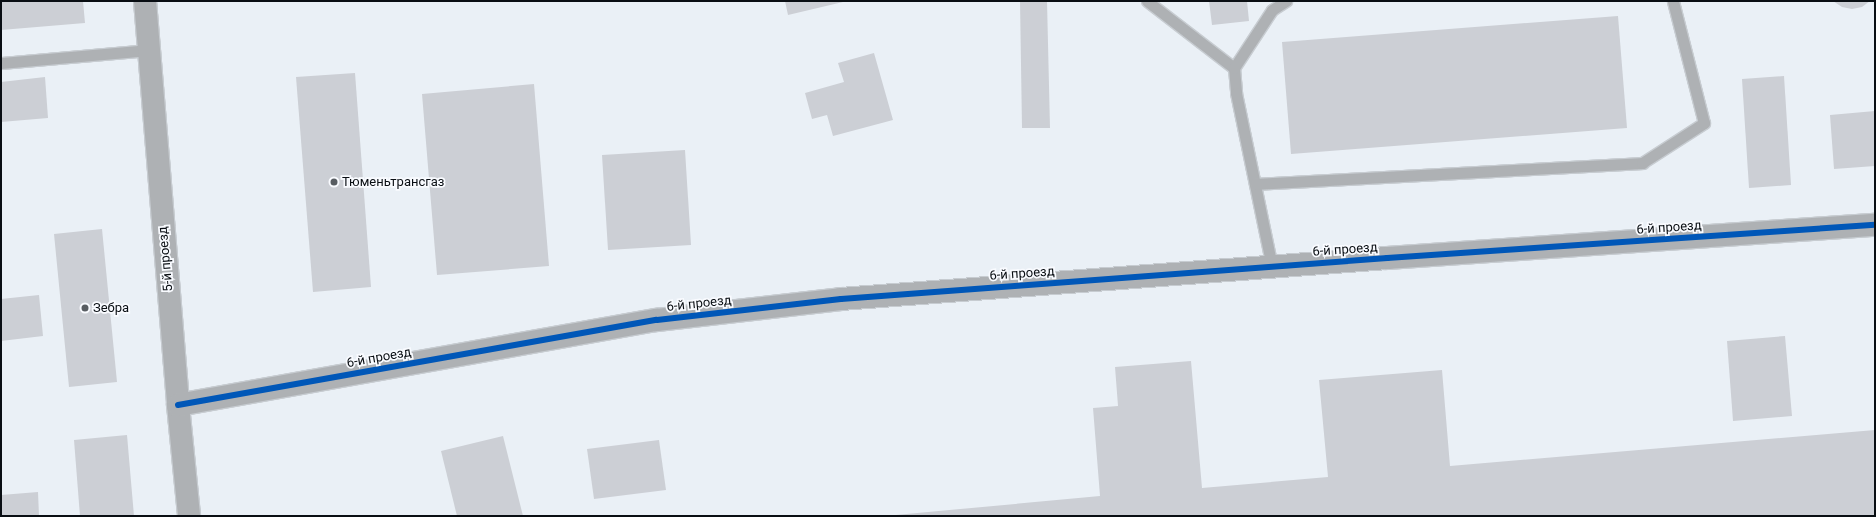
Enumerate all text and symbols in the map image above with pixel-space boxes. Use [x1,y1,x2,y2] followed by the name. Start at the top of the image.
[342,174,444,190] place label: Тюменьтрансгаз
[329,177,339,187] marker: Тюменьтрансгаз
[1636,218,1702,238] street label: 6-й проезд
[155,226,177,292] street label: 5-й проезд
[1312,240,1378,260] street label: 6-й проезд
[989,264,1055,284] street label: 6-й проезд
[666,293,732,315] street label: 6-й проезд
[93,300,129,316] place label: Зебра
[80,303,90,313] marker: Зебра
[346,345,412,371] street label: 6-й проезд

